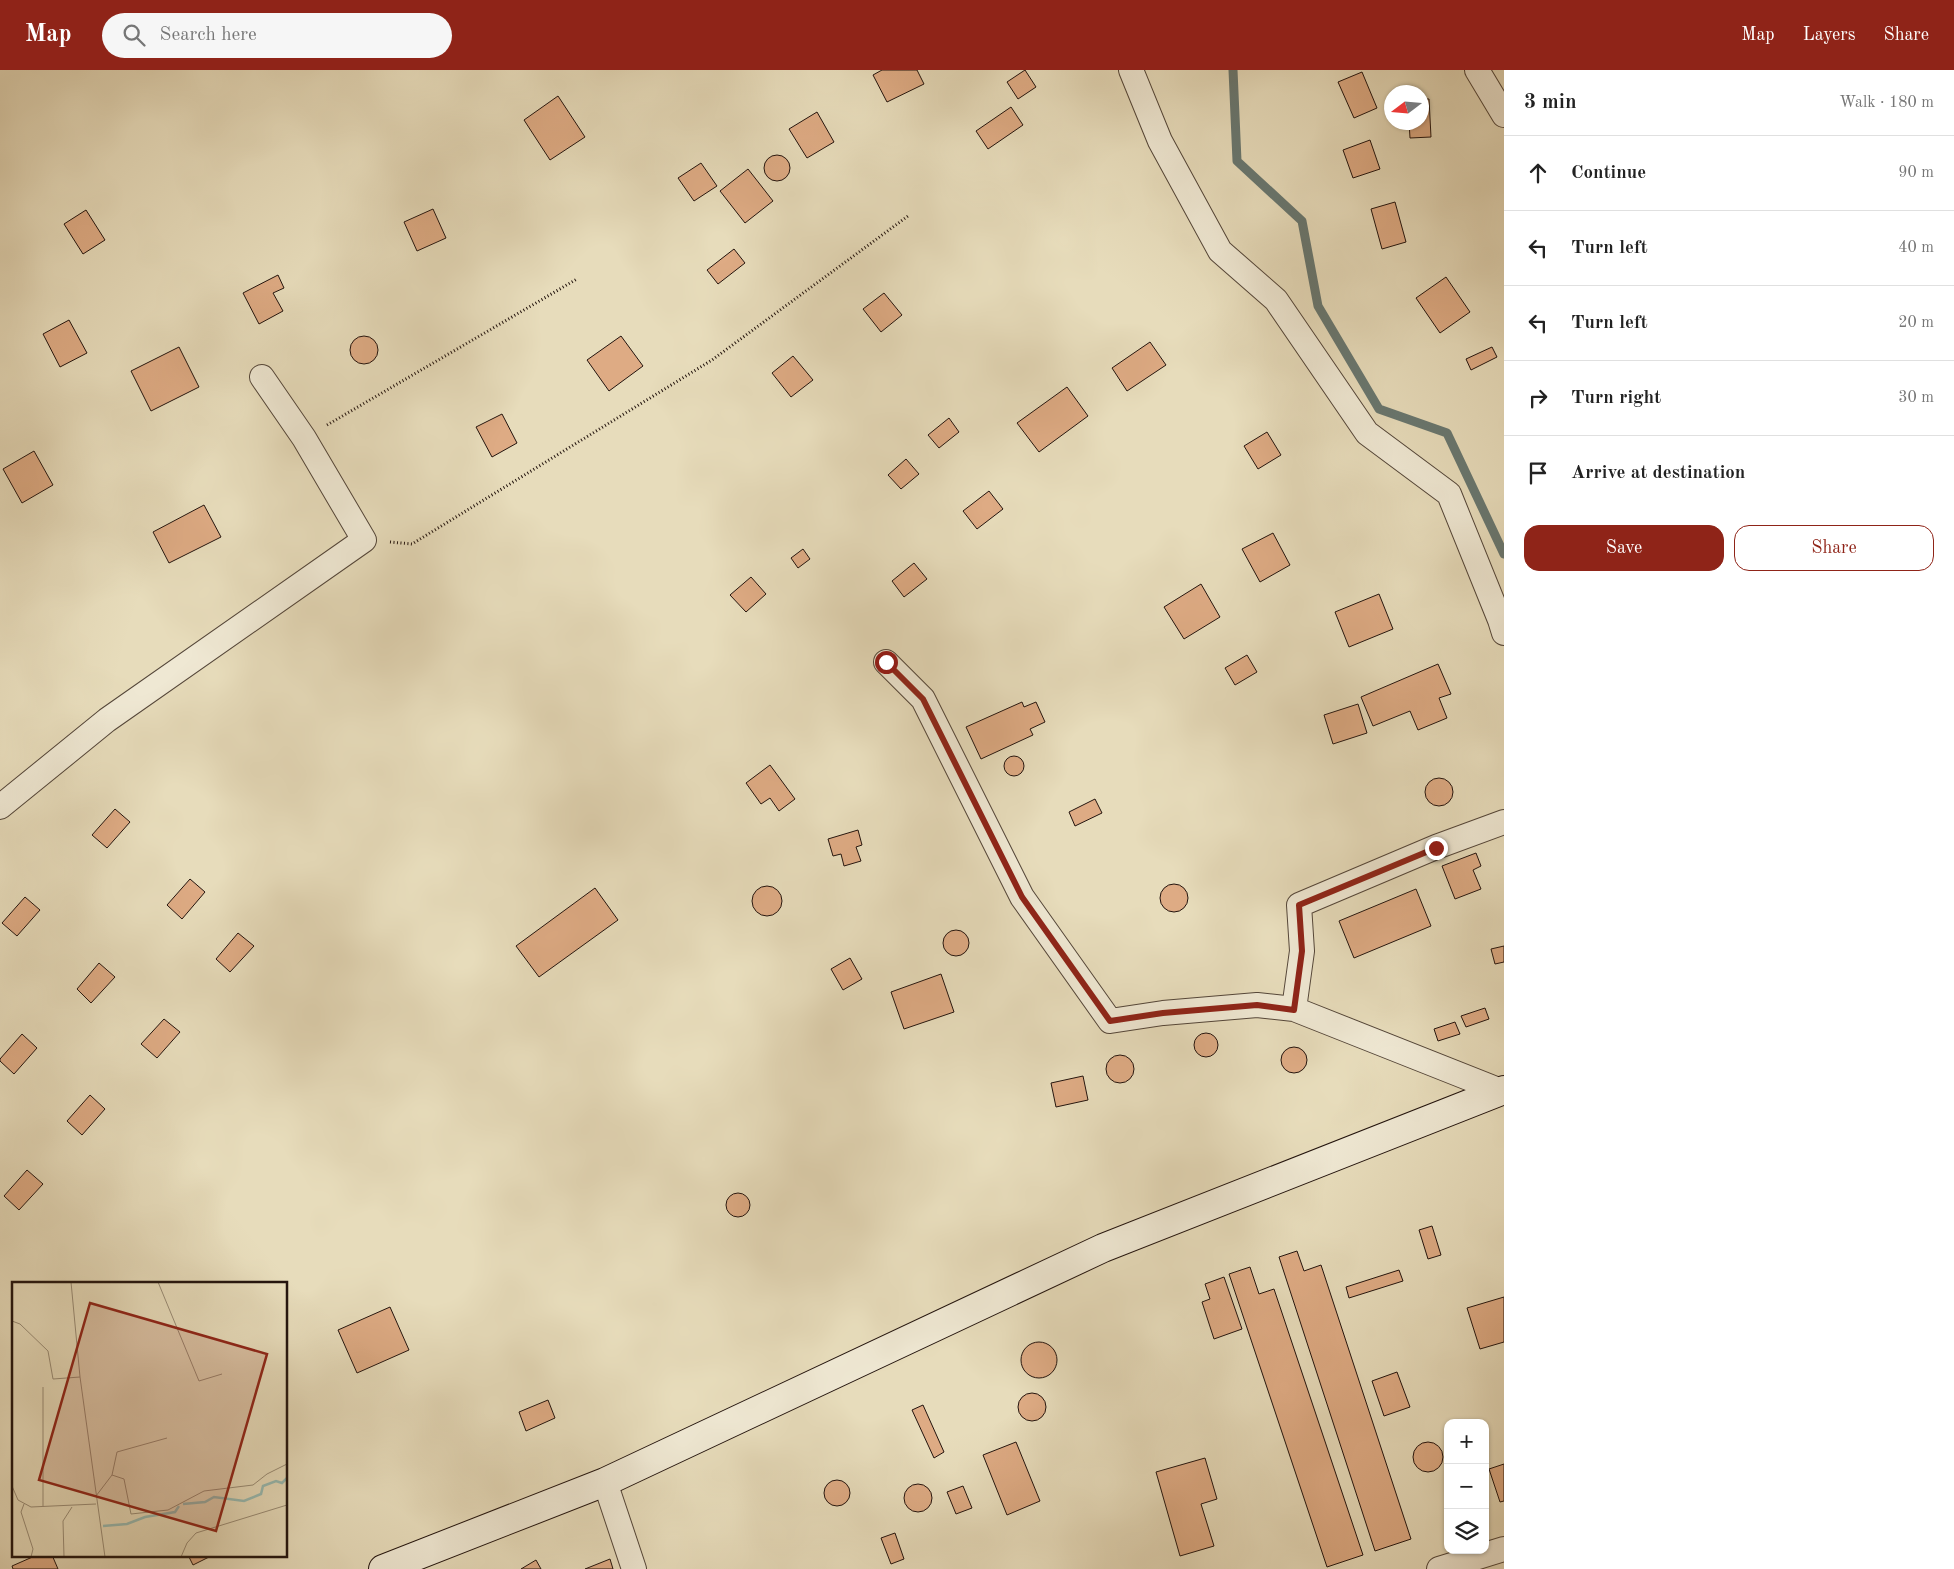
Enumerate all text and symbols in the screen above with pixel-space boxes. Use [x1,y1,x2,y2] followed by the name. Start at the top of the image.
[102,13,452,58] search box
[120,21,148,49] icon: search
[25,23,72,47] text: Map
[160,26,257,45] text: Search here
[1741,26,1775,44] text: Map
[1803,26,1855,44] text: Layers
[1883,26,1929,44] text: Share
[1384,85,1429,130] north arrow
[1524,92,1577,113] text: 3 min
[1839,95,1934,111] text: Walk · 180 m
[1524,159,1552,187] icon: ahead
[1571,164,1646,183] text: Continue
[1898,165,1934,181] text: 90 m
[1524,234,1552,262] icon: left
[1571,239,1648,258] text: Turn left
[1898,240,1934,256] text: 40 m
[1524,309,1552,337] icon: left
[1571,314,1648,333] text: Turn left
[1898,315,1934,331] text: 20 m
[1524,384,1552,412] icon: right
[1571,389,1661,408] text: Turn right
[1898,390,1934,406] text: 30 m
[1524,459,1552,487] icon: arrive
[1571,464,1745,483] text: Arrive at destination
[1524,525,1724,571] button: Save
[1734,525,1934,571] button: Share
[875,651,898,674] route start
[1425,837,1448,860] route end
[12,1282,288,1556] inset map
[1444,1419,1489,1554] map controls
[1444,1419,1489,1464] button: +
[1444,1464,1489,1509] button: −
[1444,1509,1489,1554] button: layers

